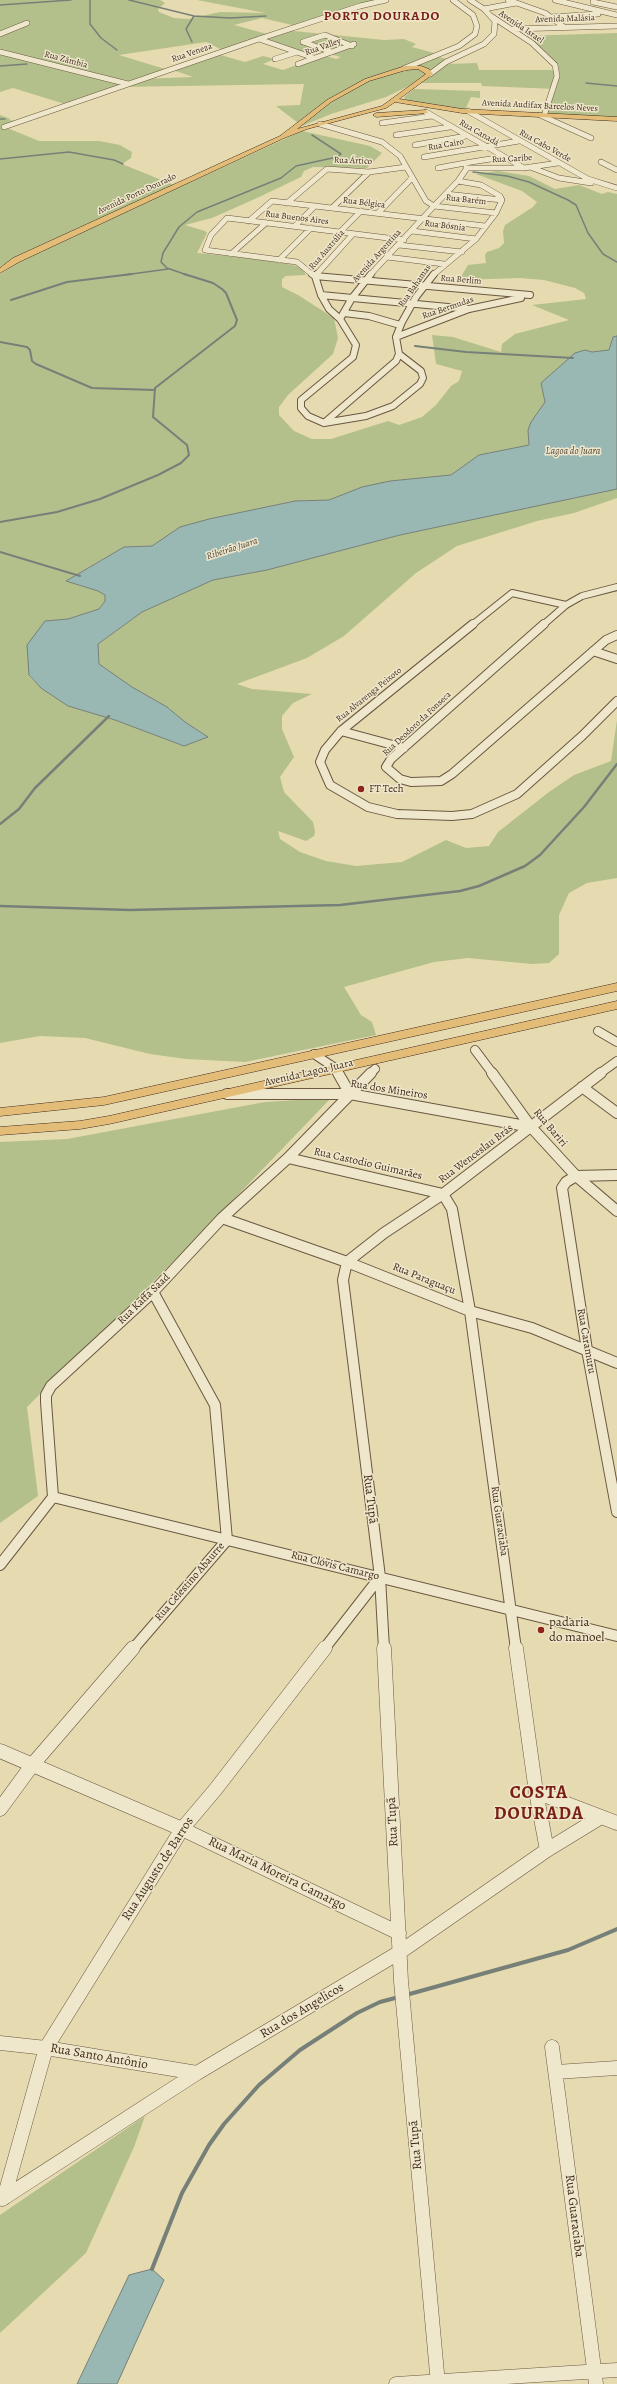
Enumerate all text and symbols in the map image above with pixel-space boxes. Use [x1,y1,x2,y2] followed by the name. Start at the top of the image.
[497,8,545,46] street label: Avenida Israel
[324,9,440,25] district label: PORTO DOURADO
[535,13,595,25] street label: Avenida Malásia
[304,36,342,58] street label: Rua Valley
[170,41,214,65] street label: Rua Veneza
[43,49,89,71] street label: Rua Zâmbia
[482,98,598,114] street label: Avenida Audifax Barcelos Neves
[457,117,501,149] street label: Rua Canadá
[517,127,573,165] street label: Rua Cabo Verde
[427,137,465,153] street label: Rua Cairo
[491,153,533,165] street label: Rua Caribe
[334,155,372,167] street label: Rua Ártico
[96,171,178,217] street label: Avenida Porto Dourado
[445,193,487,207] street label: Rua Barém
[342,195,386,211] street label: Rua Bélgica
[265,209,329,227] street label: Rua Buenos Aires
[424,218,466,234] street label: Rua Bósnia
[350,227,404,285] street label: Avenida Argentina
[307,228,347,272] street label: Rua Austrália
[396,262,434,310] street label: Rua Bahamas
[440,273,482,287] street label: Rua Berlim
[421,294,475,322] street label: Rua Bermudas
[546,446,600,458] water label: Lagoa do Juara
[205,535,259,563] water label: Ribeirão Juara
[334,665,404,725] street label: Rua Alvarenga Peixoto
[380,689,454,759] street label: Rua Deodoro da Fonseca
[369,782,404,796] place label: FT Tech
[356,784,366,794] marker: FT Tech
[263,1056,355,1090] street label: Avenida Lagoa Juara
[349,1077,429,1103] street label: Rua dos Mineiros
[530,1106,570,1150] street label: Rua Bariri
[436,1122,516,1186] street label: Rua Wenceslau Brás
[312,1145,424,1183] street label: Rua Castodio Guimarães
[390,1260,458,1298] street label: Rua Paraguaçu
[115,1271,173,1327] street label: Rua Kaffa Saad
[574,1307,598,1375] street label: Rua Caramuru
[359,1473,381,1525] street label: Rua Tupã
[488,1485,510,1557] street label: Rua Guaraciaba
[152,1540,228,1624] street label: Rua Celestino Abaurre
[289,1549,381,1583] street label: Rua Clóvis Camargo
[549,1615,604,1646] place label: padaria do manoel
[536,1625,546,1635] marker: padaria do manoel
[494,1783,584,1826] district label: COSTA DOURADA
[384,1797,402,1847] street label: Rua Tupã
[119,1814,197,1924] street label: Rua Augusto de Barros
[205,1834,349,1914] street label: Rua Maria Moreira Camargo
[257,1980,347,2042] street label: Rua dos Angelicos
[49,2041,149,2073] street label: Rua Santo Antônio
[406,2119,426,2171] street label: Rua Tupã
[561,2174,587,2258] street label: Rua Guaraciaba

